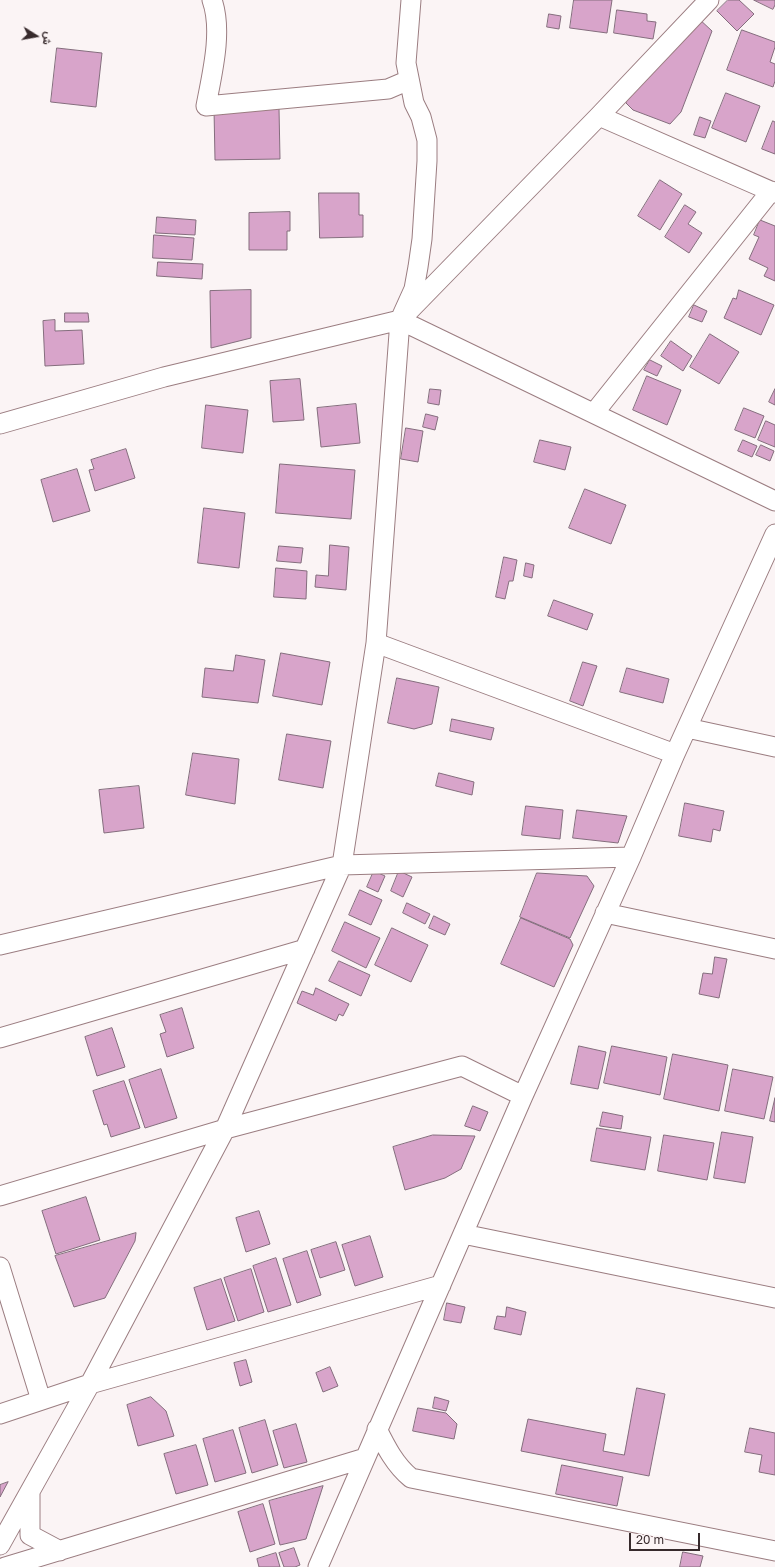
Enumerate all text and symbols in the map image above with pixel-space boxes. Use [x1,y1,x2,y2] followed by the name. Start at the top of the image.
[16,16,56,56] north arrow
[41,31,56,46] text: ش
[631,1525,702,1551] scale bar
[636,1532,664,1547] text: 20 m

